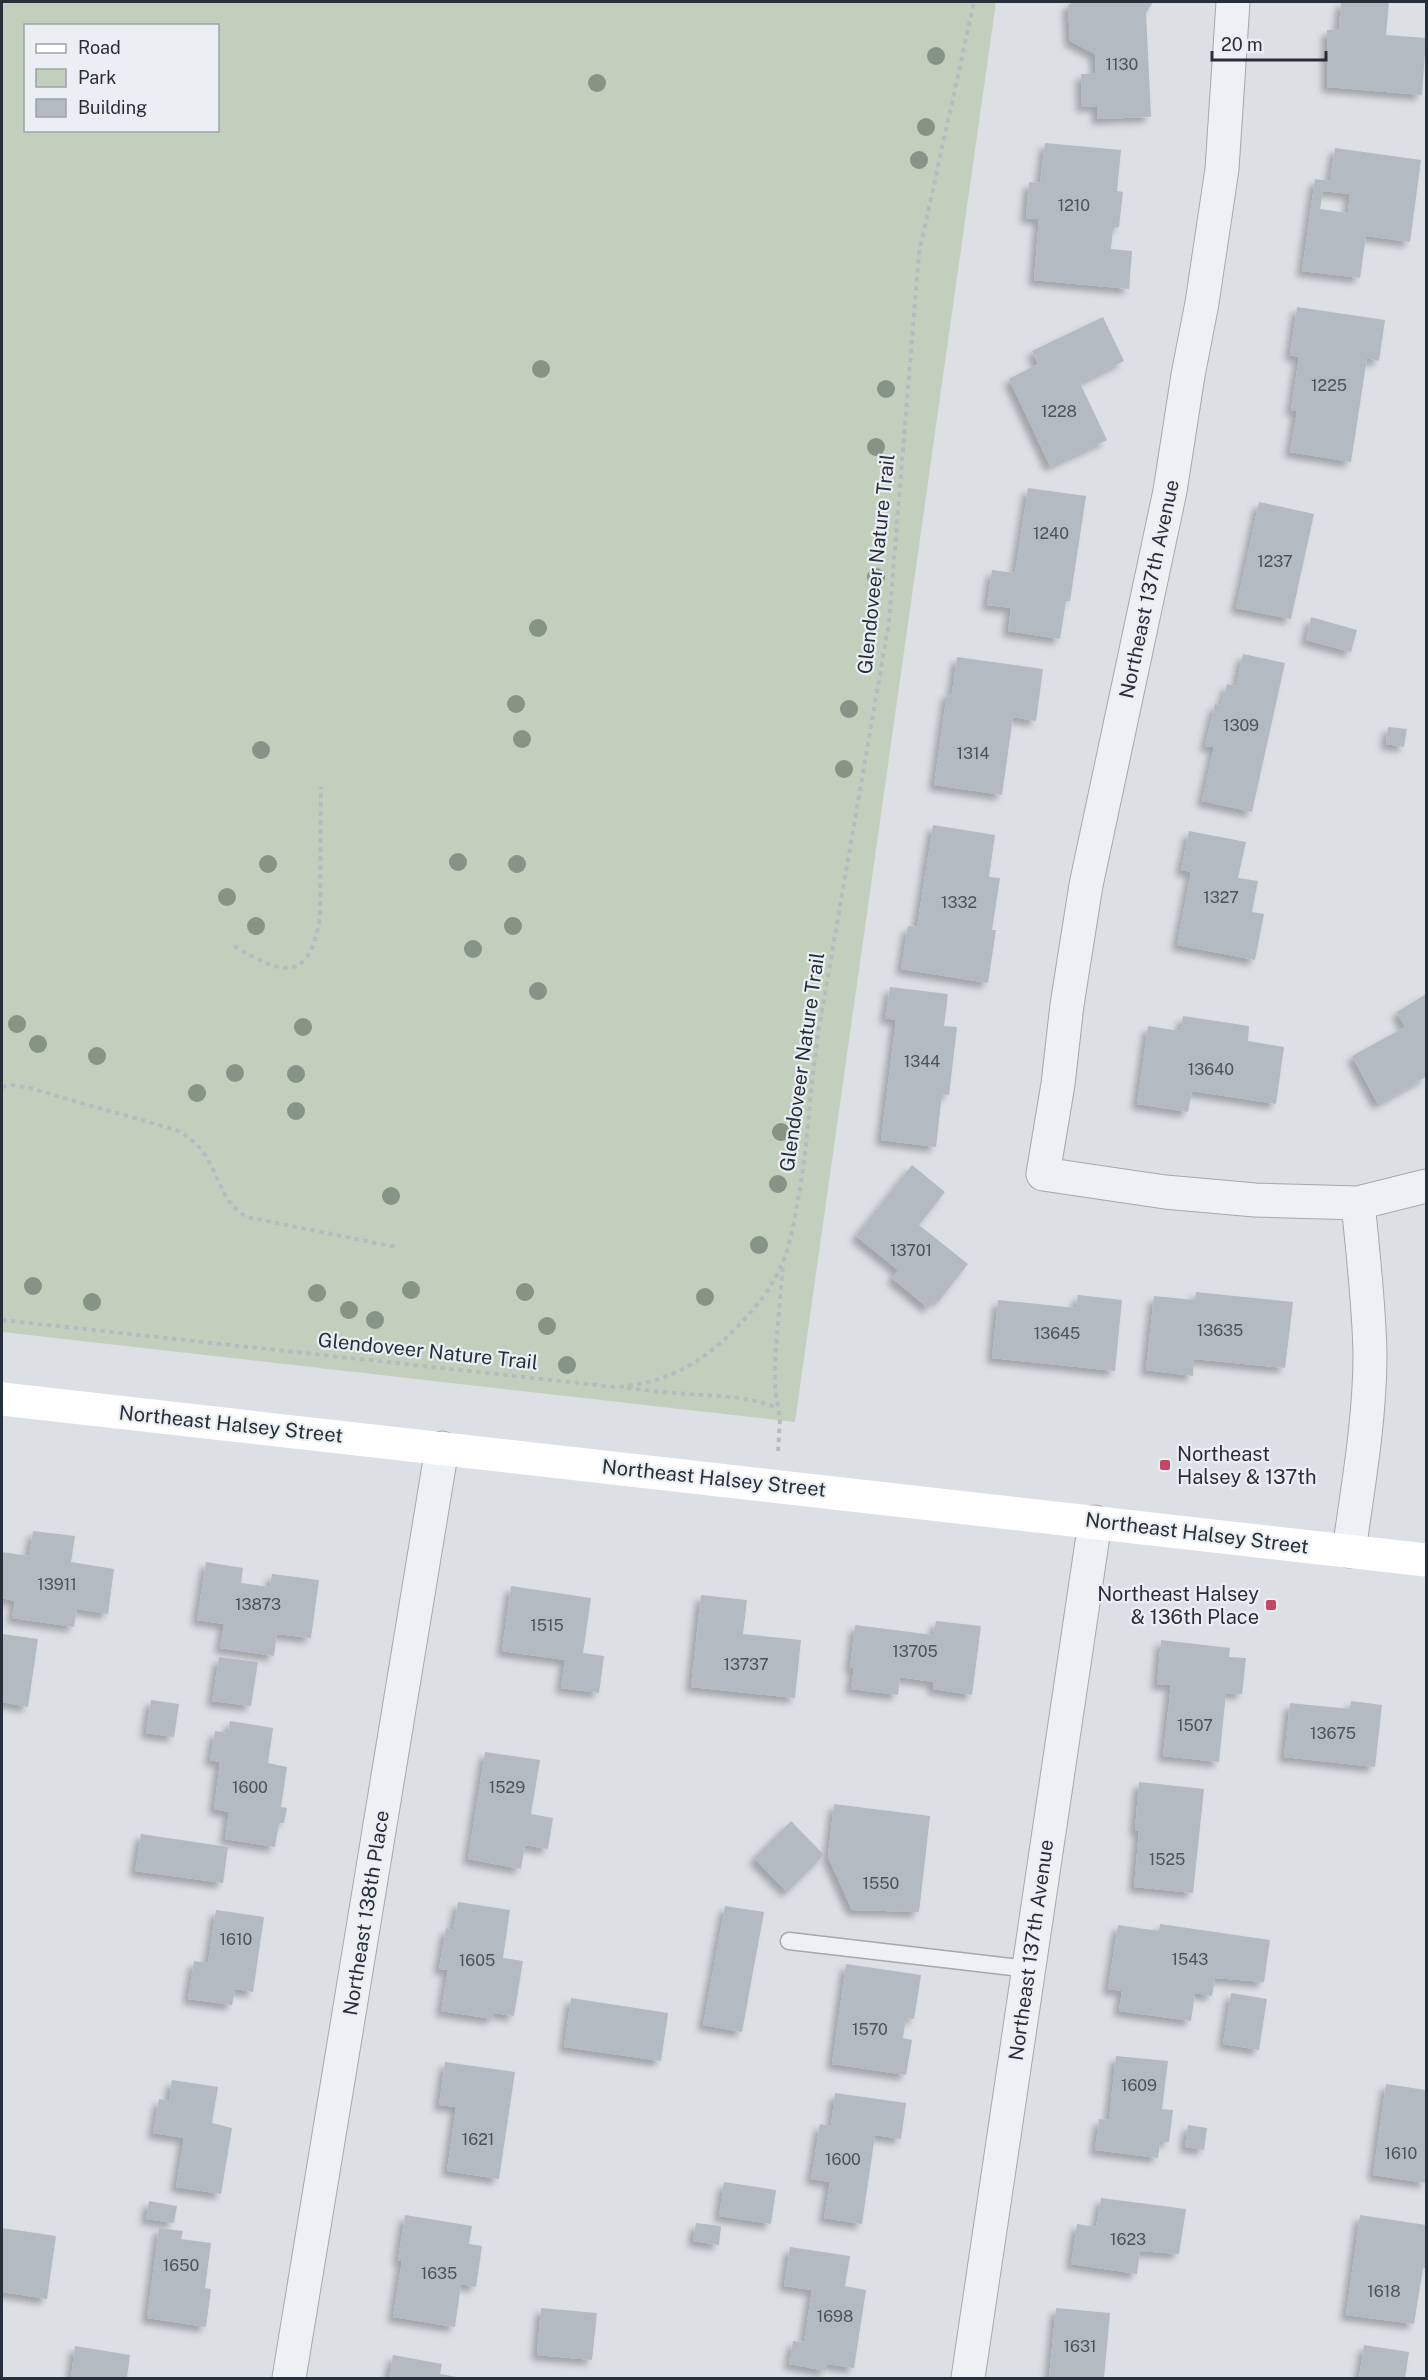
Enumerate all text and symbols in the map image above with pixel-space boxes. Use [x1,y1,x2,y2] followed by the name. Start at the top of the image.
[24,24,219,132] legend
[1212,24,1326,62] scale bar
[1221,34,1263,55] text: 20 m
[78,37,121,58] text: Road
[1106,55,1139,74] house number: 1130
[78,67,116,88] text: Park
[78,97,147,118] text: Building
[1058,196,1090,215] house number: 1210
[1311,376,1347,395] house number: 1225
[1041,402,1077,421] house number: 1228
[853,453,899,675] street label: Glendoveer Nature Trail
[1114,477,1184,701] street label: Northeast 137th Avenue
[1033,524,1069,543] house number: 1240
[1257,552,1293,571] house number: 1237
[1223,716,1259,735] house number: 1309
[956,744,990,763] house number: 1314
[1203,888,1239,907] house number: 1327
[941,893,977,912] house number: 1332
[775,951,829,1173] street label: Glendoveer Nature Trail
[904,1052,940,1071] house number: 1344
[1188,1060,1234,1079] house number: 13640
[890,1241,932,1260] house number: 13701
[1197,1321,1243,1340] house number: 13635
[1034,1324,1080,1343] house number: 13645
[317,1328,539,1374] street label: Glendoveer Nature Trail
[118,1400,344,1448] street label: Northeast Halsey Street
[1177,1442,1317,1489] place label: Northeast Halsey & 137th
[601,1454,827,1502] street label: Northeast Halsey Street
[1158,1458,1172,1472] marker: Northeast Halsey & 137th
[1084,1507,1310,1559] street label: Northeast Halsey Street
[37,1575,77,1594] house number: 13911
[1097,1582,1259,1629] place label: Northeast Halsey & 136th Place
[235,1595,281,1614] house number: 13873
[1264,1598,1278,1612] marker: Northeast Halsey & 136th Place
[530,1616,564,1635] house number: 1515
[892,1642,938,1661] house number: 13705
[724,1655,769,1674] house number: 13737
[1177,1716,1213,1735] house number: 1507
[1310,1724,1356,1743] house number: 13675
[232,1778,268,1797] house number: 1600
[489,1778,525,1797] house number: 1529
[338,1809,394,2017] street label: Northeast 138th Place
[1004,1838,1058,2062] street label: Northeast 137th Avenue
[1149,1850,1185,1869] house number: 1525
[863,1874,900,1893] house number: 1550
[220,1930,253,1949] house number: 1610
[1172,1950,1208,1969] house number: 1543
[459,1951,495,1970] house number: 1605
[852,2020,888,2039] house number: 1570
[1121,2076,1157,2095] house number: 1609
[462,2130,494,2149] house number: 1621
[1385,2144,1418,2163] house number: 1610
[825,2150,861,2169] house number: 1600
[1110,2230,1146,2249] house number: 1623
[163,2256,199,2275] house number: 1650
[421,2264,457,2283] house number: 1635
[1367,2282,1401,2301] house number: 1618
[817,2307,853,2326] house number: 1698
[1064,2337,1096,2356] house number: 1631

